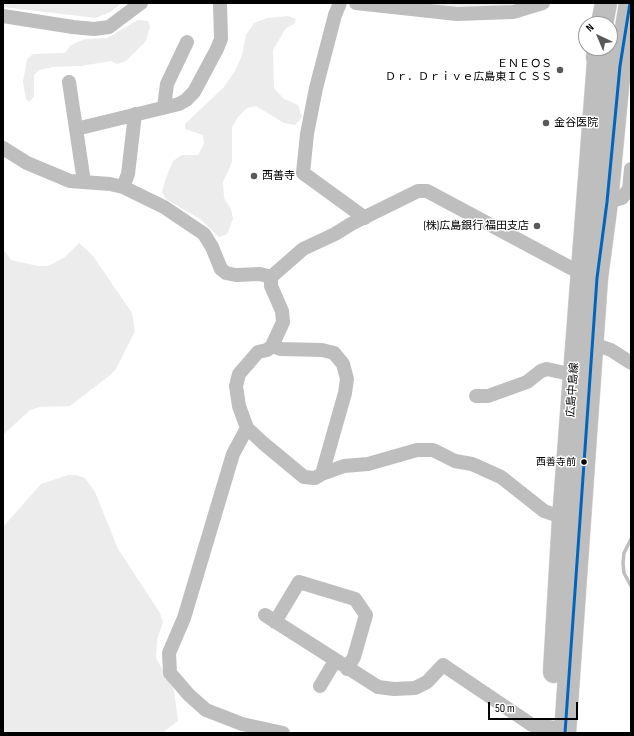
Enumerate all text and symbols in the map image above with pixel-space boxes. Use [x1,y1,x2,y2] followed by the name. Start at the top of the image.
[578,16,618,56] north arrow
[583,21,597,34] text: N
[385,57,552,83] place label: ＥＮＥＯＳ Ｄｒ．Ｄｒｉｖｅ広島東ＩＣ ＳＳ
[555,65,565,75] marker: ＥＮＥＯＳ Ｄｒ．Ｄｒｉｖｅ広島東ＩＣ ＳＳ
[554,116,598,130] place label: 金谷医院
[541,118,551,128] marker: 金谷医院
[262,169,295,183] place label: 西善寺
[249,171,259,181] marker: 西善寺
[423,219,529,233] place label: (株)広島銀行 福田支店
[532,221,542,231] marker: (株)広島銀行 福田支店
[564,362,582,418] street label: 広島中島線
[536,456,576,468] place label: 西善寺前
[579,457,589,467] marker: 西善寺前
[490,694,580,720] scale bar
[495,701,515,716] text: 50 m

